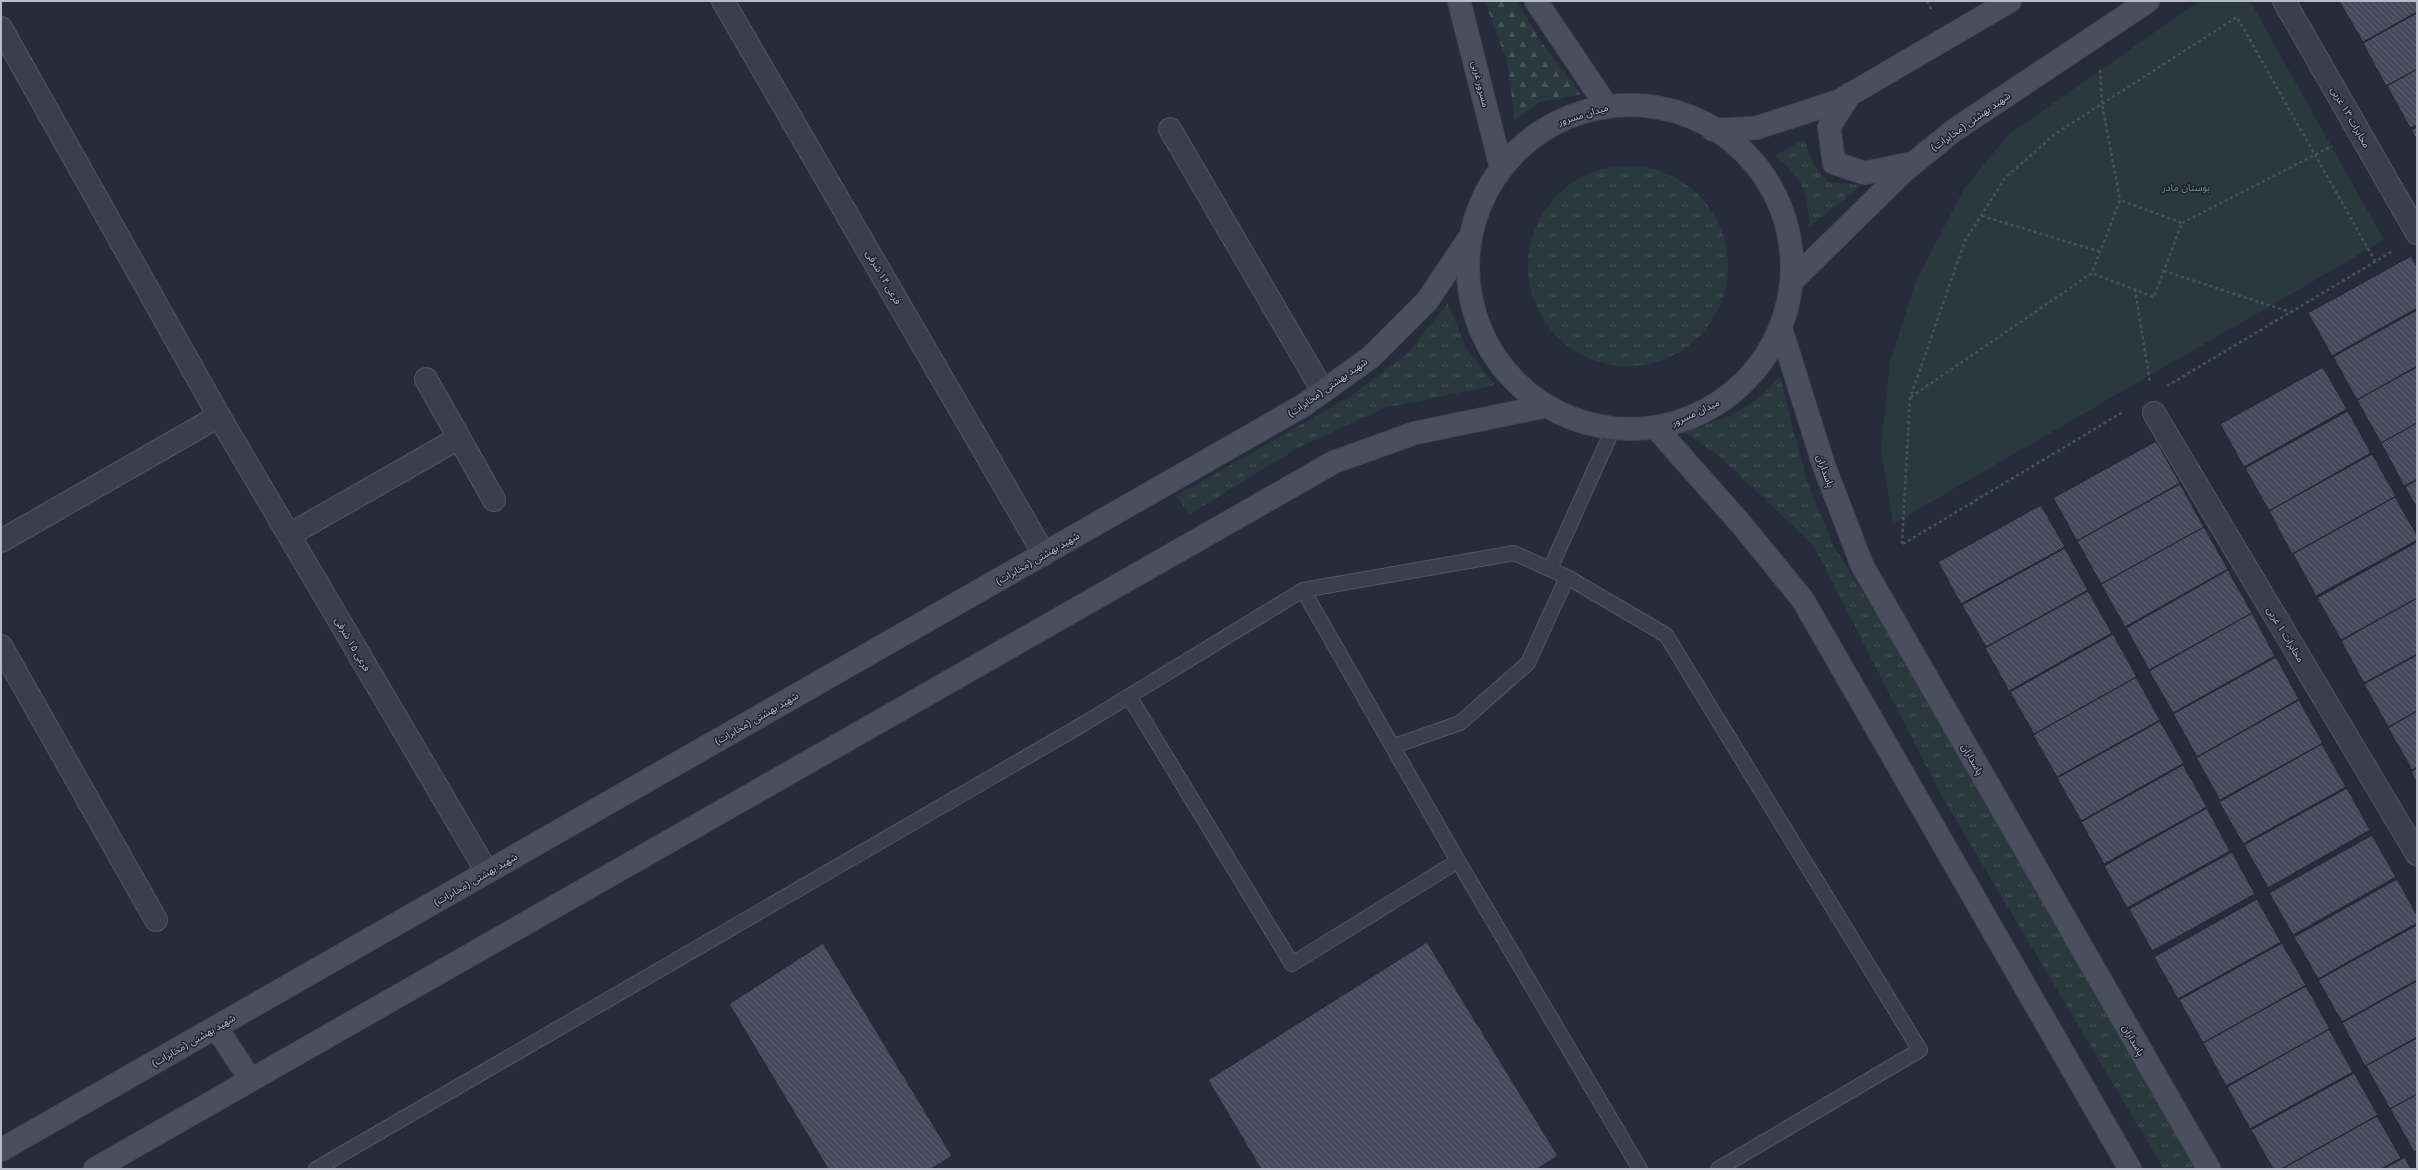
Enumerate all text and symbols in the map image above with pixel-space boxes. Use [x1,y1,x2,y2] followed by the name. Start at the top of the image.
[1469,60,1493,109] street label: مسرور غربی
[2328,84,2373,150] street label: مخابرات ۱۳ غربی
[1928,89,2013,154] street label: شهید بهشتی (مخابرات)
[1555,101,1610,129] street label: میدان مسرور
[2161,181,2210,194] park label: بوستان مادر
[863,248,905,307] street label: فرعی ۱۴ شرقی
[1285,355,1370,420] street label: شهید بهشتی (مخابرات)
[1668,396,1721,430] street label: میدان مسرور
[1814,453,1837,489] street label: پاسداران
[993,529,1082,588] street label: شهید بهشتی (مخابرات)
[2264,604,2307,664] street label: مخابرات ۱ غربی
[332,615,374,674] street label: فرعی ۱۵ شرقی
[712,689,801,748] street label: شهید بهشتی (مخابرات)
[1958,741,1987,777] street label: پاسداران
[431,850,520,909] street label: شهید بهشتی (مخابرات)
[149,1011,238,1070] street label: شهید بهشتی (مخابرات)
[2119,1022,2148,1058] street label: پاسداران

